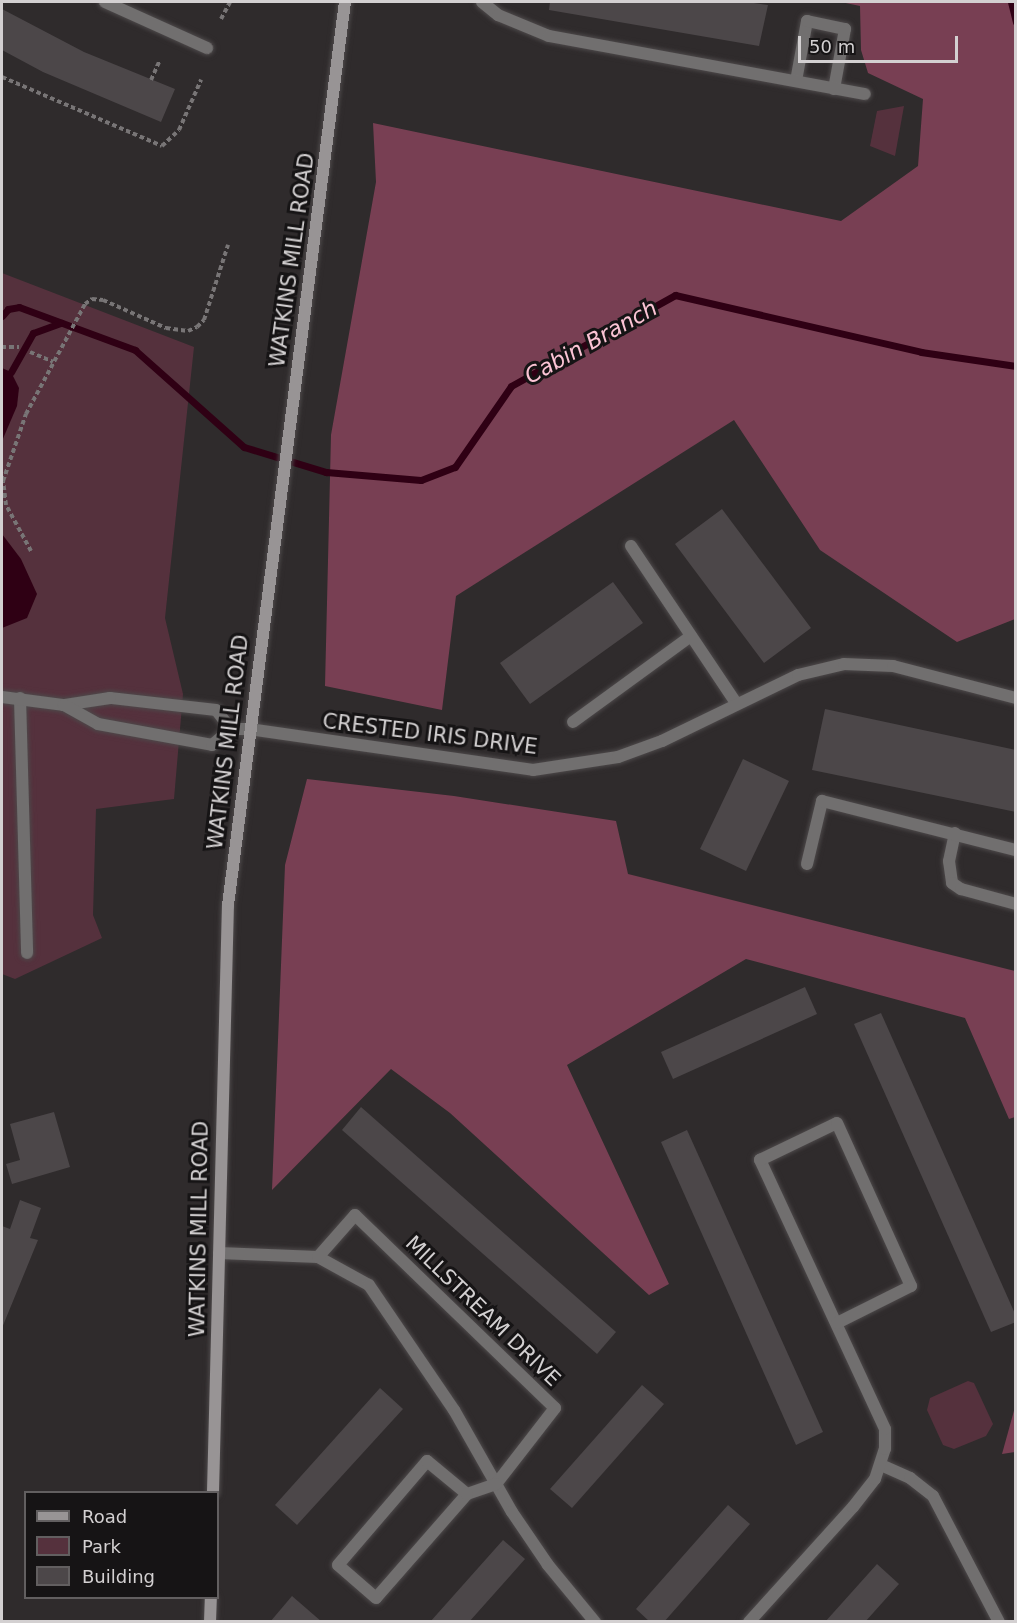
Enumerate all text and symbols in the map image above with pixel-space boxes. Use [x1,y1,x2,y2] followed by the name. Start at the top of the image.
[801,24,962,62] scale bar
[809,36,855,57] text: 50 m
[264,151,320,369] street label: WATKINS MILL ROAD
[520,295,662,389] water label: Cabin Branch
[202,633,254,851] street label: WATKINS MILL ROAD
[321,708,539,760] street label: CRESTED IRIS DRIVE
[185,1121,213,1337] street label: WATKINS MILL ROAD
[400,1231,566,1391] street label: MILLSTREAM DRIVE
[24,1491,219,1599] legend
[82,1506,127,1527] text: Road
[82,1536,121,1557] text: Park
[82,1566,155,1587] text: Building

